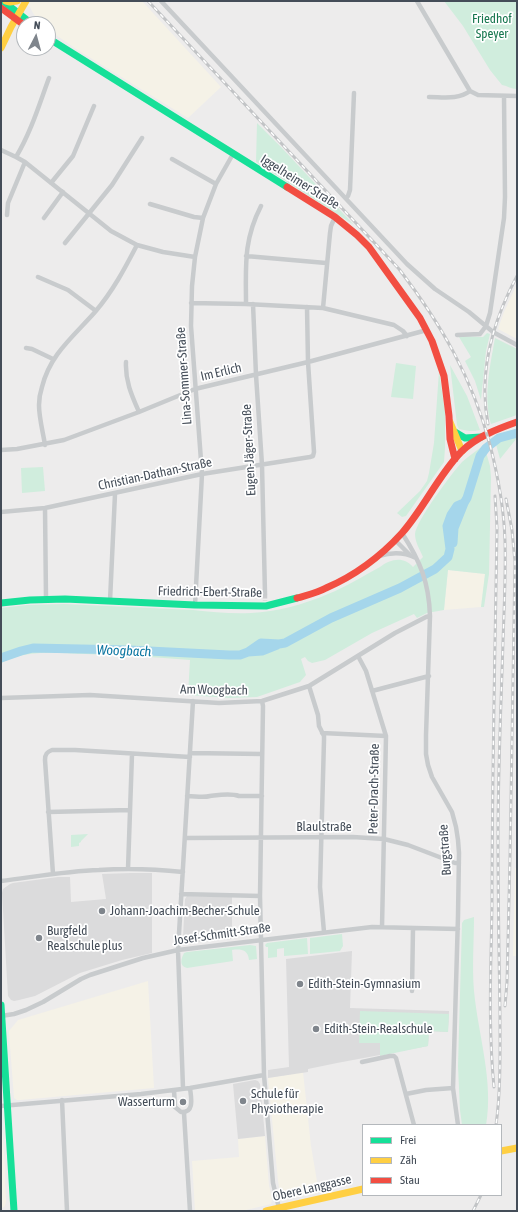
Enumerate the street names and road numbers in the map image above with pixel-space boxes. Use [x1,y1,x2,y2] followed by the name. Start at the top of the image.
[258,151,342,213] street label: Iggelheimer Straße
[173,327,195,425] street label: Lina-Sommer-Straße
[199,360,243,384] street label: Im Erlich
[239,404,259,496] street label: Eugen-Jäger-Straße
[97,454,213,494] street label: Christian-Dathan-Straße
[158,583,262,601] street label: Friedrich-Ebert-Straße
[180,682,248,698] street label: Am Woogbach
[365,743,383,835] street label: Peter-Drach-Straße
[296,819,352,835] street label: Blaulstraße
[435,824,455,876] street label: Burgstraße
[172,919,272,949] street label: Josef-Schmitt-Straße
[271,1171,353,1205] street label: Obere Langgasse

